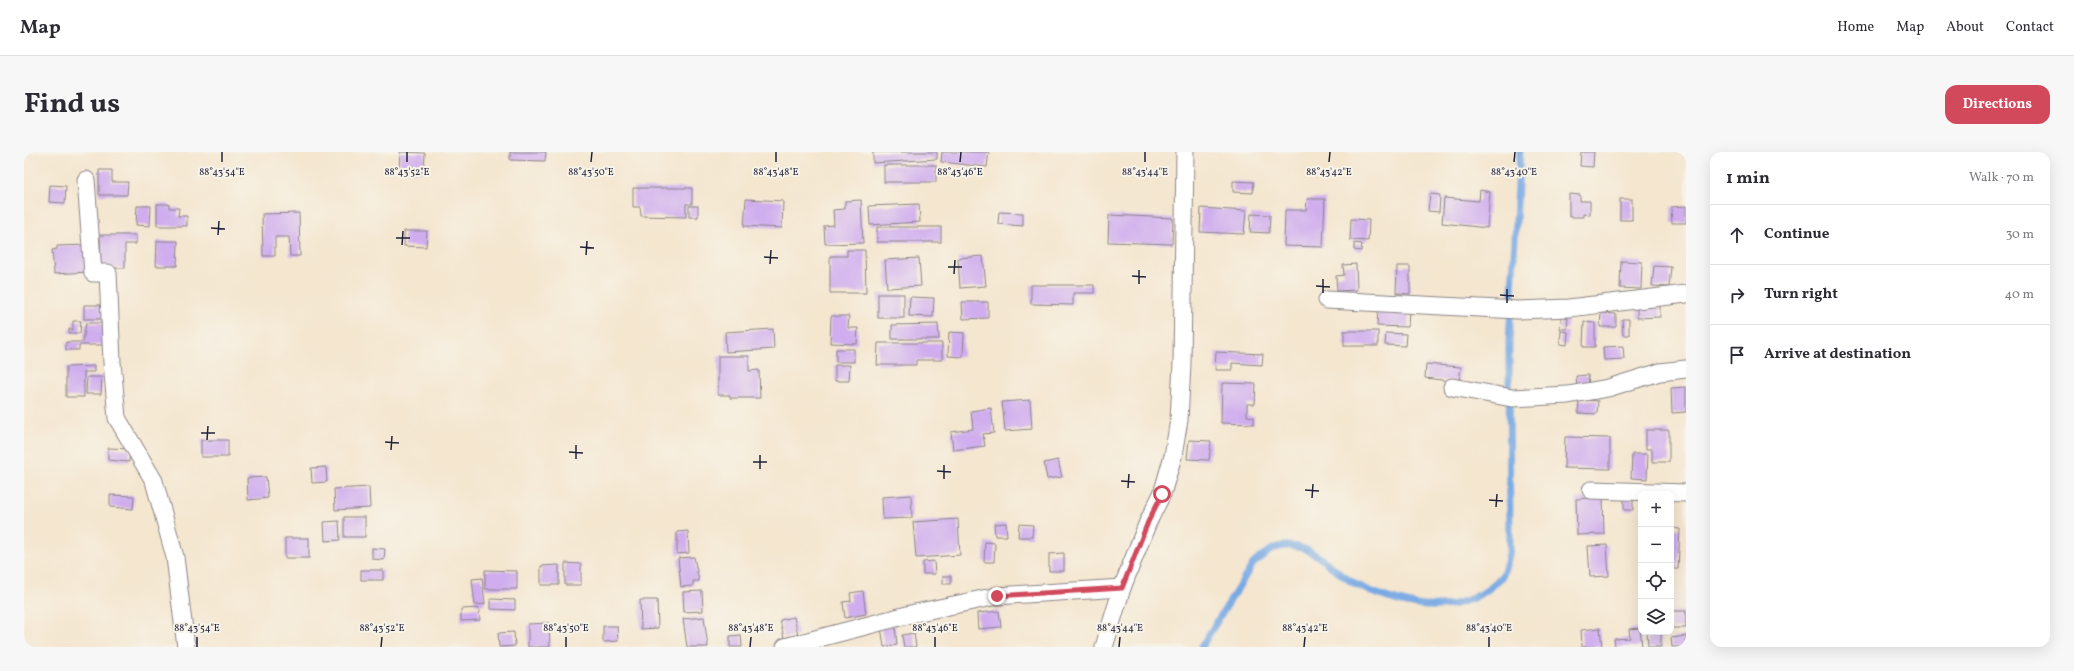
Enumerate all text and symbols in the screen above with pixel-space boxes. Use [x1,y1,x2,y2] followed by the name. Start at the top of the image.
[20,15,61,41] text: Map
[1837,18,1874,37] text: Home
[1896,18,1924,37] text: Map
[1946,18,1984,37] text: About
[2006,18,2054,37] text: Contact
[24,85,120,124] text: Find us
[1945,85,2050,124] button: Directions
[199,165,245,179] text: 88°43'54"E
[384,165,430,179] text: 88°43'52"E
[568,165,614,179] text: 88°43'50"E
[753,165,799,179] text: 88°43'48"E
[937,165,983,179] text: 88°43'46"E
[1122,165,1168,179] text: 88°43'44"E
[1306,165,1352,179] text: 88°43'42"E
[1491,165,1537,179] text: 88°43'40"E
[1726,167,1770,190] text: 1 min
[1969,169,2034,187] text: Walk · 70 m
[1726,224,1748,246] icon: ahead
[1764,224,1829,245] text: Continue
[2006,226,2034,244] text: 30 m
[1726,284,1748,306] icon: right
[1764,284,1838,305] text: Turn right
[2005,286,2034,304] text: 40 m
[1726,344,1748,366] icon: arrive
[1764,344,1911,365] text: Arrive at destination
[1153,485,1171,503] route start
[1638,491,1674,635] map controls
[1638,491,1674,527] button: +
[1638,527,1674,563] button: −
[1638,563,1674,599] button: locate
[988,587,1006,605] route end
[1638,599,1674,635] button: layers
[174,621,220,635] text: 88°43'54"E
[359,621,405,635] text: 88°43'52"E
[543,621,589,635] text: 88°43'50"E
[728,621,774,635] text: 88°43'48"E
[912,621,958,635] text: 88°43'46"E
[1097,621,1143,635] text: 88°43'44"E
[1282,621,1328,635] text: 88°43'42"E
[1466,621,1512,635] text: 88°43'40"E

